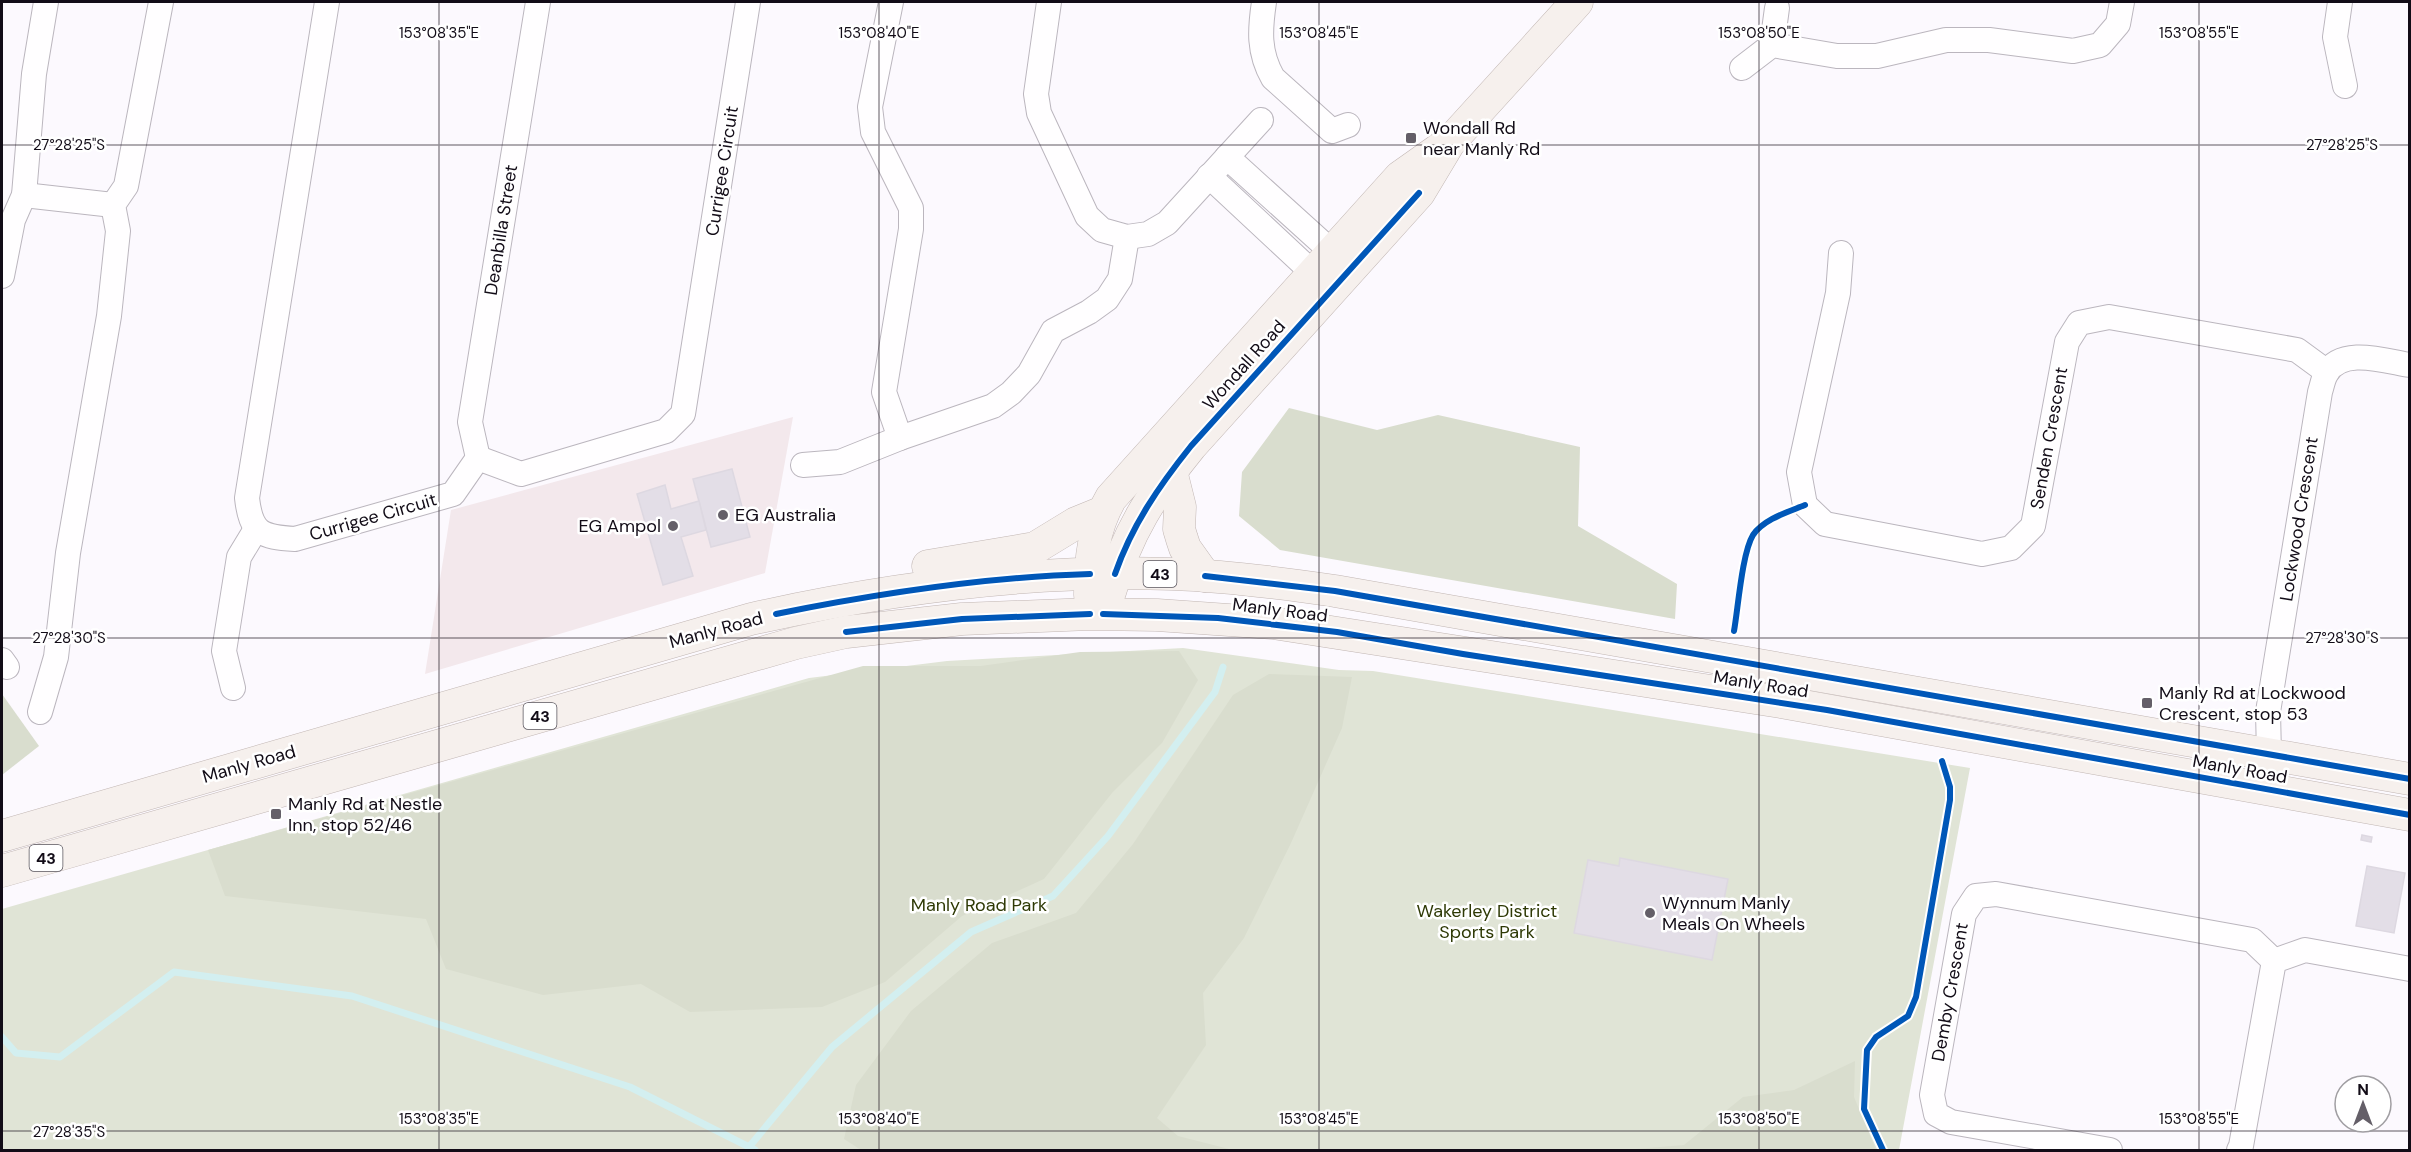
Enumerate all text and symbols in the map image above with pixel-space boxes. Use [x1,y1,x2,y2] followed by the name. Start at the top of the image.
[399,23,479,43] text: 153°08'35"E
[838,23,920,43] text: 153°08'40"E
[1279,23,1359,43] text: 153°08'45"E
[1718,23,1800,43] text: 153°08'50"E
[2159,23,2239,43] text: 153°08'55"E
[700,104,744,238] street label: Currigee Circuit
[1423,116,1540,161] place label: Wondall Rd near Manly Rd
[1404,131,1418,145] marker: Wondall Rd near Manly Rd
[33,135,105,155] text: 27°28'25"S
[2306,135,2378,155] text: 27°28'25"S
[479,163,523,297] street label: Deanbilla Street
[1197,315,1291,415] street label: Wondall Road
[2025,365,2073,511] street label: Senden Crescent
[2274,435,2324,603] street label: Lockwood Crescent
[307,487,439,547] street label: Currigee Circuit
[735,503,836,527] place label: EG Australia
[716,508,730,522] marker: EG Australia
[578,514,661,538] place label: EG Ampol
[666,519,680,533] marker: EG Ampol
[1144,561,1176,587] road number: 43
[1231,592,1329,628] street label: Manly Road
[667,606,765,654] street label: Manly Road
[32,628,106,648] text: 27°28'30"S
[2305,628,2379,648] text: 27°28'30"S
[1712,665,1810,703] street label: Manly Road
[2159,681,2346,726] place label: Manly Rd at Lockwood Crescent, stop 53
[2140,696,2154,710] marker: Manly Rd at Lockwood Crescent, stop 53
[524,703,556,729] road number: 43
[200,739,298,789] street label: Manly Road
[2191,749,2289,789] street label: Manly Road
[288,792,442,837] place label: Manly Rd at Nestle Inn, stop 52/46
[269,807,283,821] marker: Manly Rd at Nestle Inn, stop 52/46
[30,845,63,871] road number: 43
[1662,891,1805,936] place label: Wynnum Manly Meals On Wheels
[911,893,1047,917] park label: Manly Road Park
[1417,899,1557,944] park label: Wakerley District Sports Park
[1643,906,1657,920] marker: Wynnum Manly Meals On Wheels
[1926,921,1974,1063] street label: Demby Crescent
[2333,1074,2393,1134] north arrow
[2357,1079,2369,1100] text: N
[399,1109,479,1129] text: 153°08'35"E
[838,1109,920,1129] text: 153°08'40"E
[1279,1109,1359,1129] text: 153°08'45"E
[1718,1109,1800,1129] text: 153°08'50"E
[2159,1109,2239,1129] text: 153°08'55"E
[33,1122,105,1142] text: 27°28'35"S

